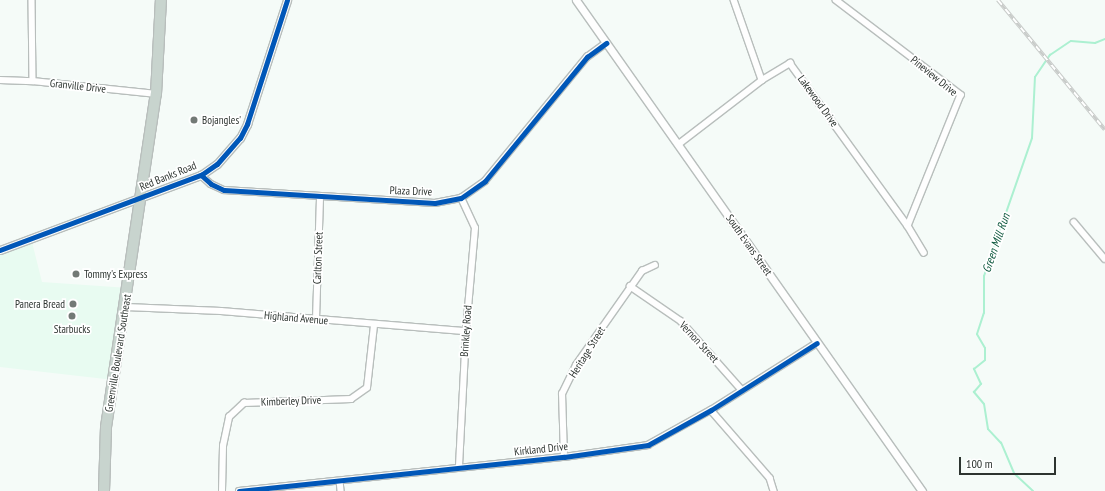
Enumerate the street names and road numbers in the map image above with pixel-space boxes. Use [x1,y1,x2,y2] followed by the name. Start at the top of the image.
[908,53,960,99] street label: Pineview Drive
[795,73,841,129] street label: Lakewood Drive
[49,76,107,96] street label: Granville Drive
[138,159,198,193] street label: Red Banks Road
[389,184,433,198] street label: Plaza Drive
[723,212,775,278] street label: South Evans Street
[310,232,326,284] street label: Carlton Street
[102,293,134,413] street label: Greenville Boulevard Southeast
[458,305,474,357] street label: Brinkley Road
[263,309,329,327] street label: Highland Avenue
[677,319,721,365] street label: Vernon Street
[566,324,608,380] street label: Heritage Street
[260,393,322,409] street label: Kimberley Drive
[513,440,569,458] street label: Kirkland Drive

